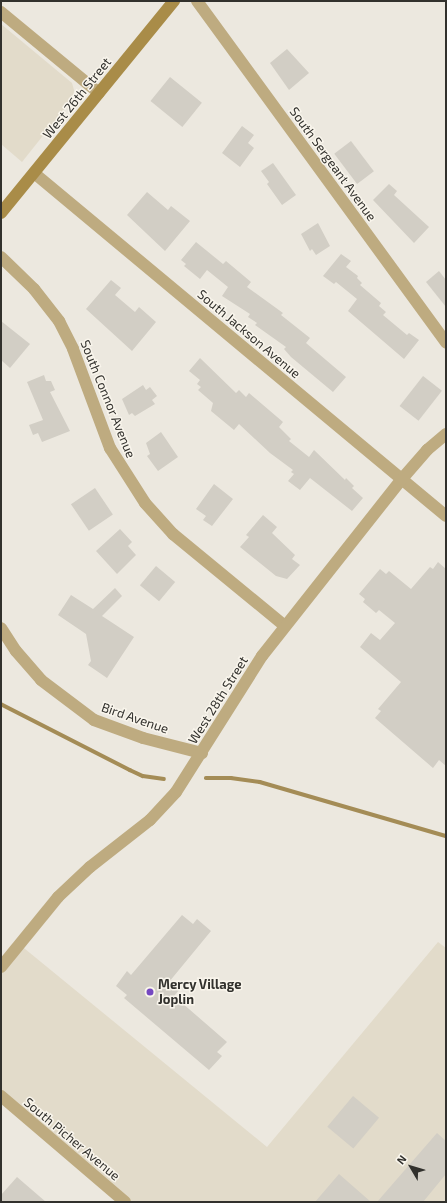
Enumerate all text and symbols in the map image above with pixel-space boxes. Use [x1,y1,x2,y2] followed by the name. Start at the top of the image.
[40,54,114,142] street label: West 26th Street
[286,104,380,224] street label: South Sergeant Avenue
[194,286,304,382] street label: South Jackson Avenue
[77,337,139,461] street label: South Connor Avenue
[185,653,251,747] street label: West 28th Street
[99,699,171,737] street label: Bird Avenue
[158,977,242,1008] place label: Mercy Village Joplin
[145,987,155,997] marker: Mercy Village Joplin
[21,1094,123,1184] street label: South Picher Avenue
[391,1147,431,1187] north arrow
[394,1152,409,1166] text: N

